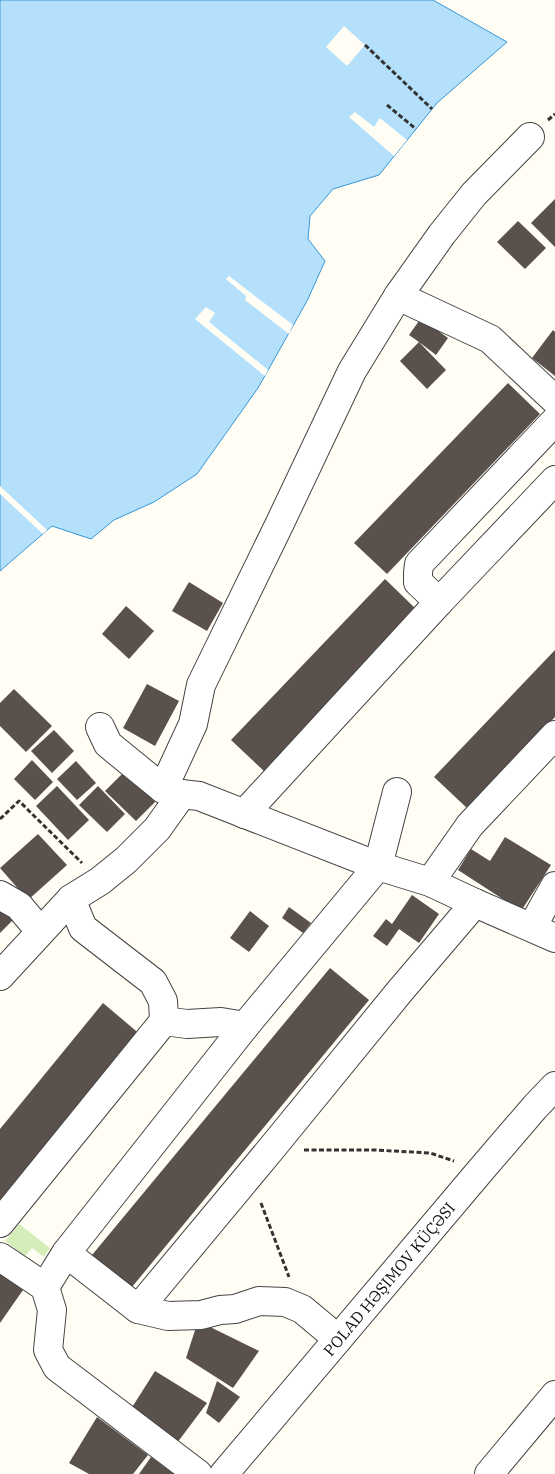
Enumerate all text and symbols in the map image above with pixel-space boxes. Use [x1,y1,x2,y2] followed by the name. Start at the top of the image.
[319,1198,459,1360] street label: POLAD HƏŞIMOV KÜÇƏSI

